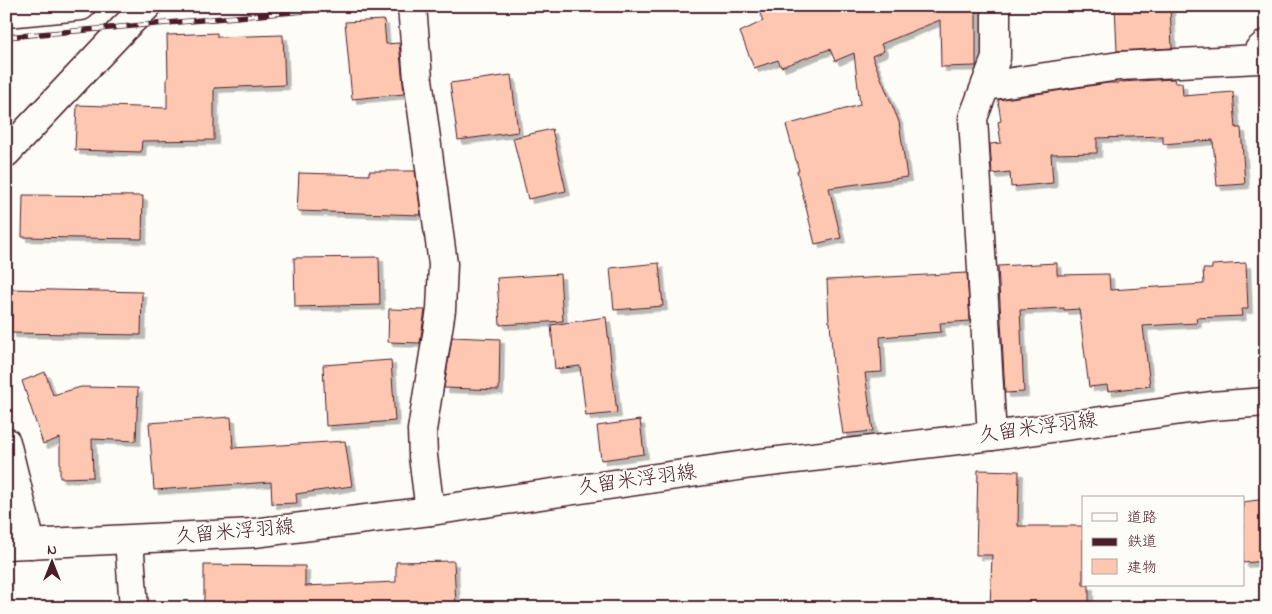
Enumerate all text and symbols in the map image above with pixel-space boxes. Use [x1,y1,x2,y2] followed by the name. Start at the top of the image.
[977,406,1099,452] street label: 久留米浮羽線
[576,458,698,504] street label: 久留米浮羽線
[1082,496,1244,586] legend
[1127,507,1157,529] text: 道路
[174,513,296,553] street label: 久留米浮羽線
[1127,531,1157,553] text: 鉄道
[28,536,78,586] north arrow
[47,540,57,561] text: N
[1127,557,1157,579] text: 建物

